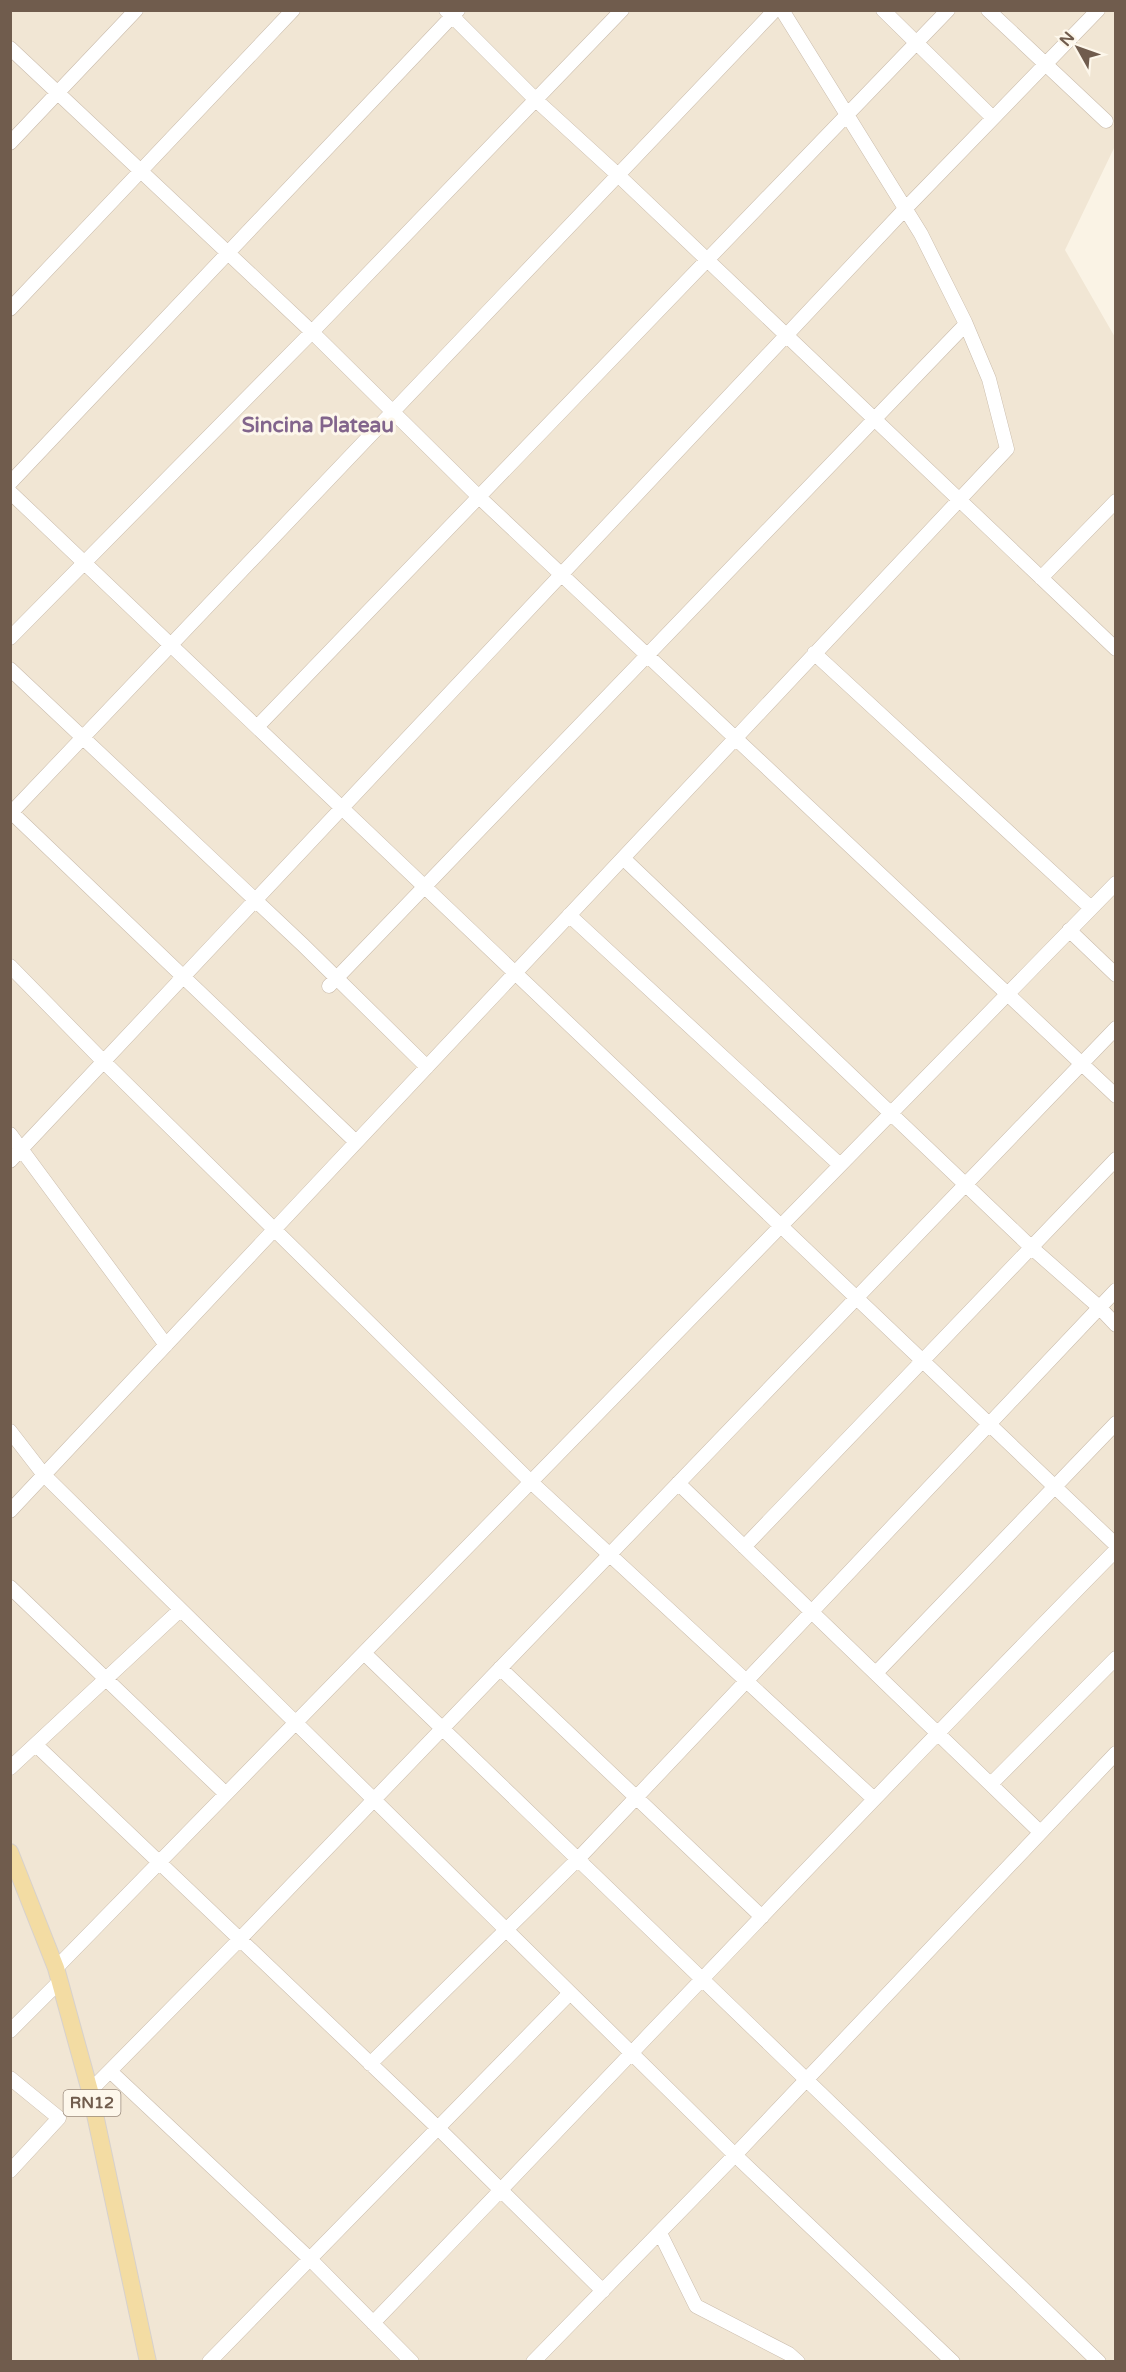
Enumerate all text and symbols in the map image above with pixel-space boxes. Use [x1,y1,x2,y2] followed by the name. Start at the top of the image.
[1048,18,1108,78] north arrow
[1055,28,1079,50] text: N
[242,413,394,438] district label: Sincina Plateau
[64,2090,121,2116] road number: RN12

